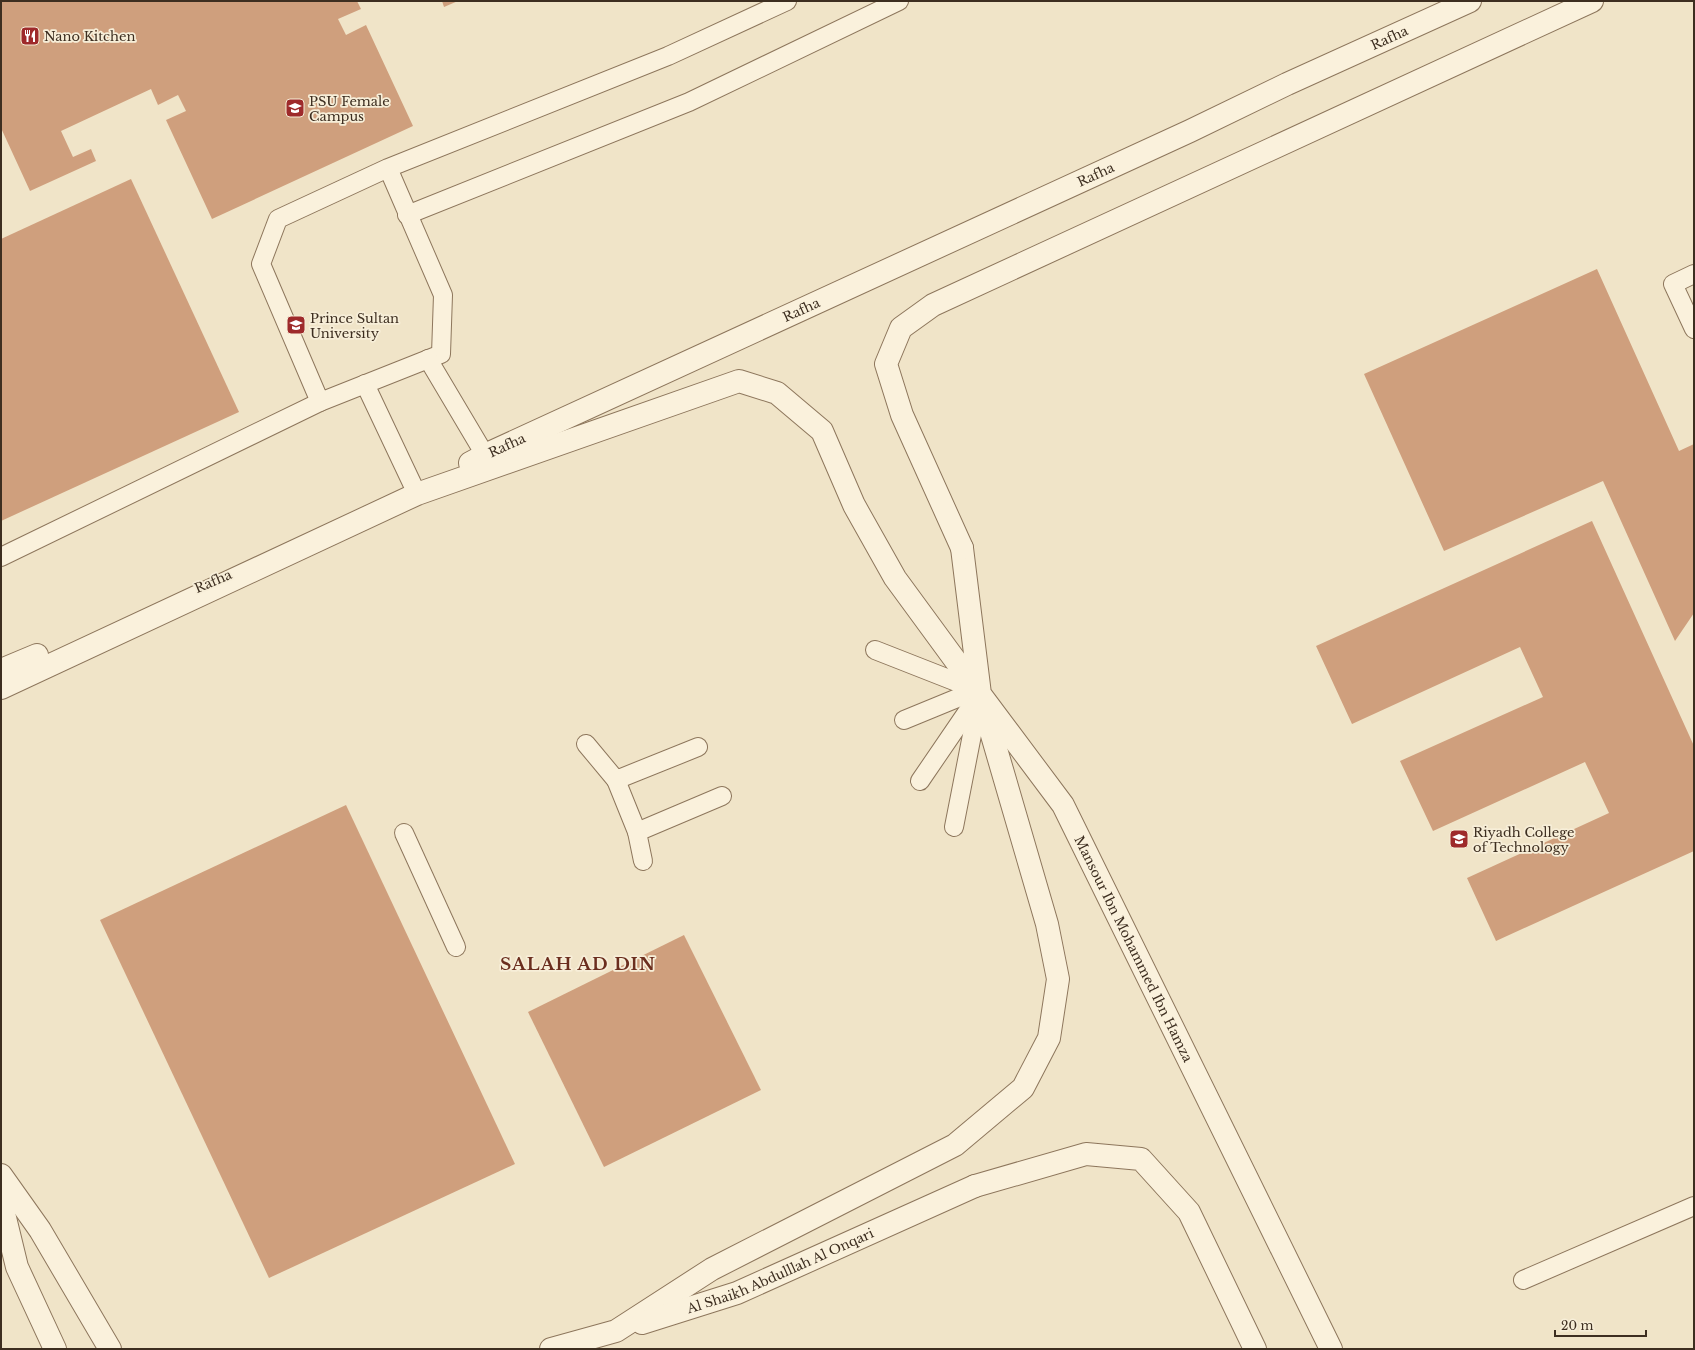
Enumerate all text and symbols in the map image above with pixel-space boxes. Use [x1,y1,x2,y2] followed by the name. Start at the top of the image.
[1368,22,1411,54] street label: Rafha
[19,25,41,47] restaurant icon: Nano Kitchen
[44,28,135,45] place label: Nano Kitchen
[309,93,390,125] place label: PSU Female Campus
[284,97,306,119] school or university icon: PSU Female Campus
[1075,159,1118,191] street label: Rafha
[780,294,823,326] street label: Rafha
[310,310,399,342] place label: Prince Sultan University
[285,314,307,336] school or university icon: Prince Sultan University
[486,429,529,461] street label: Rafha
[192,566,235,597] street label: Rafha
[1473,824,1574,856] place label: Riyadh College of Technology
[1448,828,1470,850] school or university icon: Riyadh College of Technology
[1070,833,1197,1066] street label: Mansour Ibn Mohammed Ibn Hamza
[500,954,656,975] district label: SALAH AD DIN
[684,1224,877,1318] street label: Al Shaikh Abdulllah Al Onqari
[1555,1312,1646,1338] scale bar
[1561,1318,1593,1333] text: 20 m

